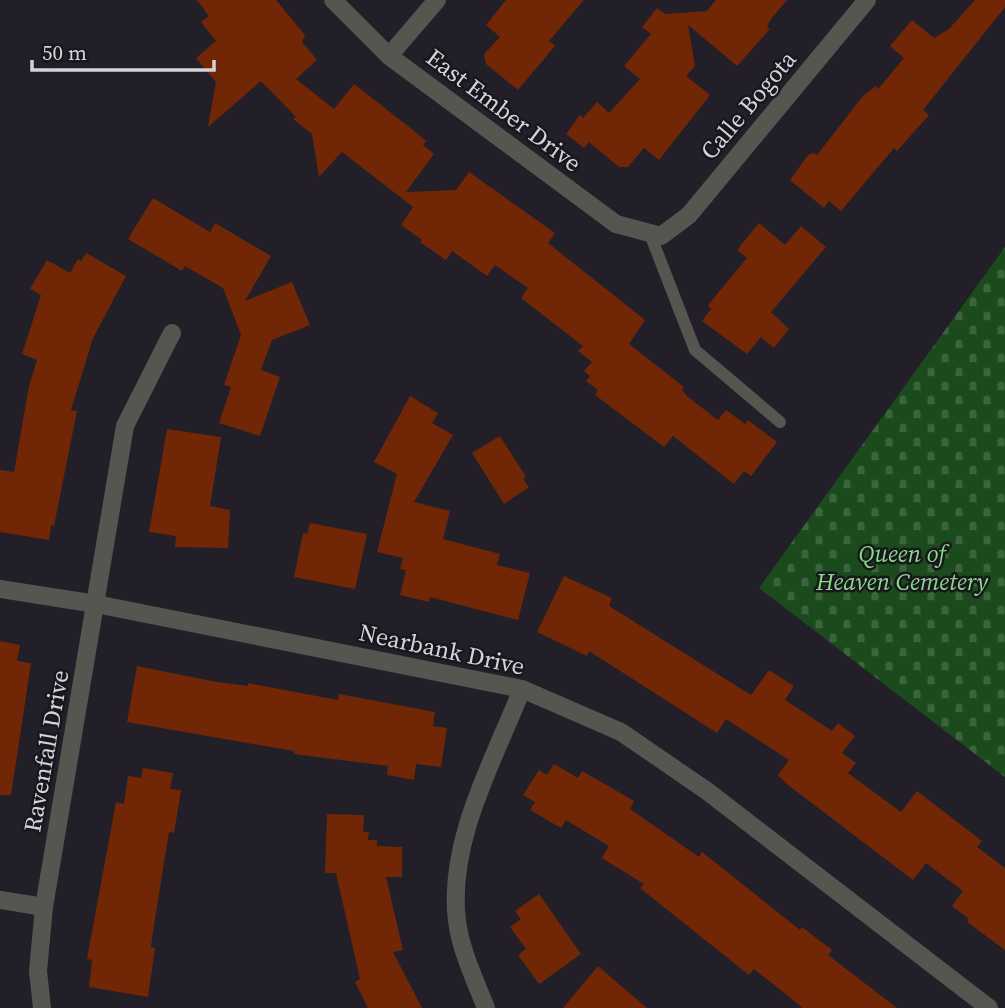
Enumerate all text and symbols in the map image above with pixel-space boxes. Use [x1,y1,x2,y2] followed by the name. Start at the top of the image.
[32,28,214,72] scale bar
[42,38,87,67] text: 50 m
[420,41,588,179] street label: East Ember Drive
[693,43,804,167] street label: Calle Bogota
[815,537,989,598] park label: Queen of Heaven Cemetery
[356,615,528,683] street label: Nearbank Drive
[15,667,77,835] street label: Ravenfall Drive

